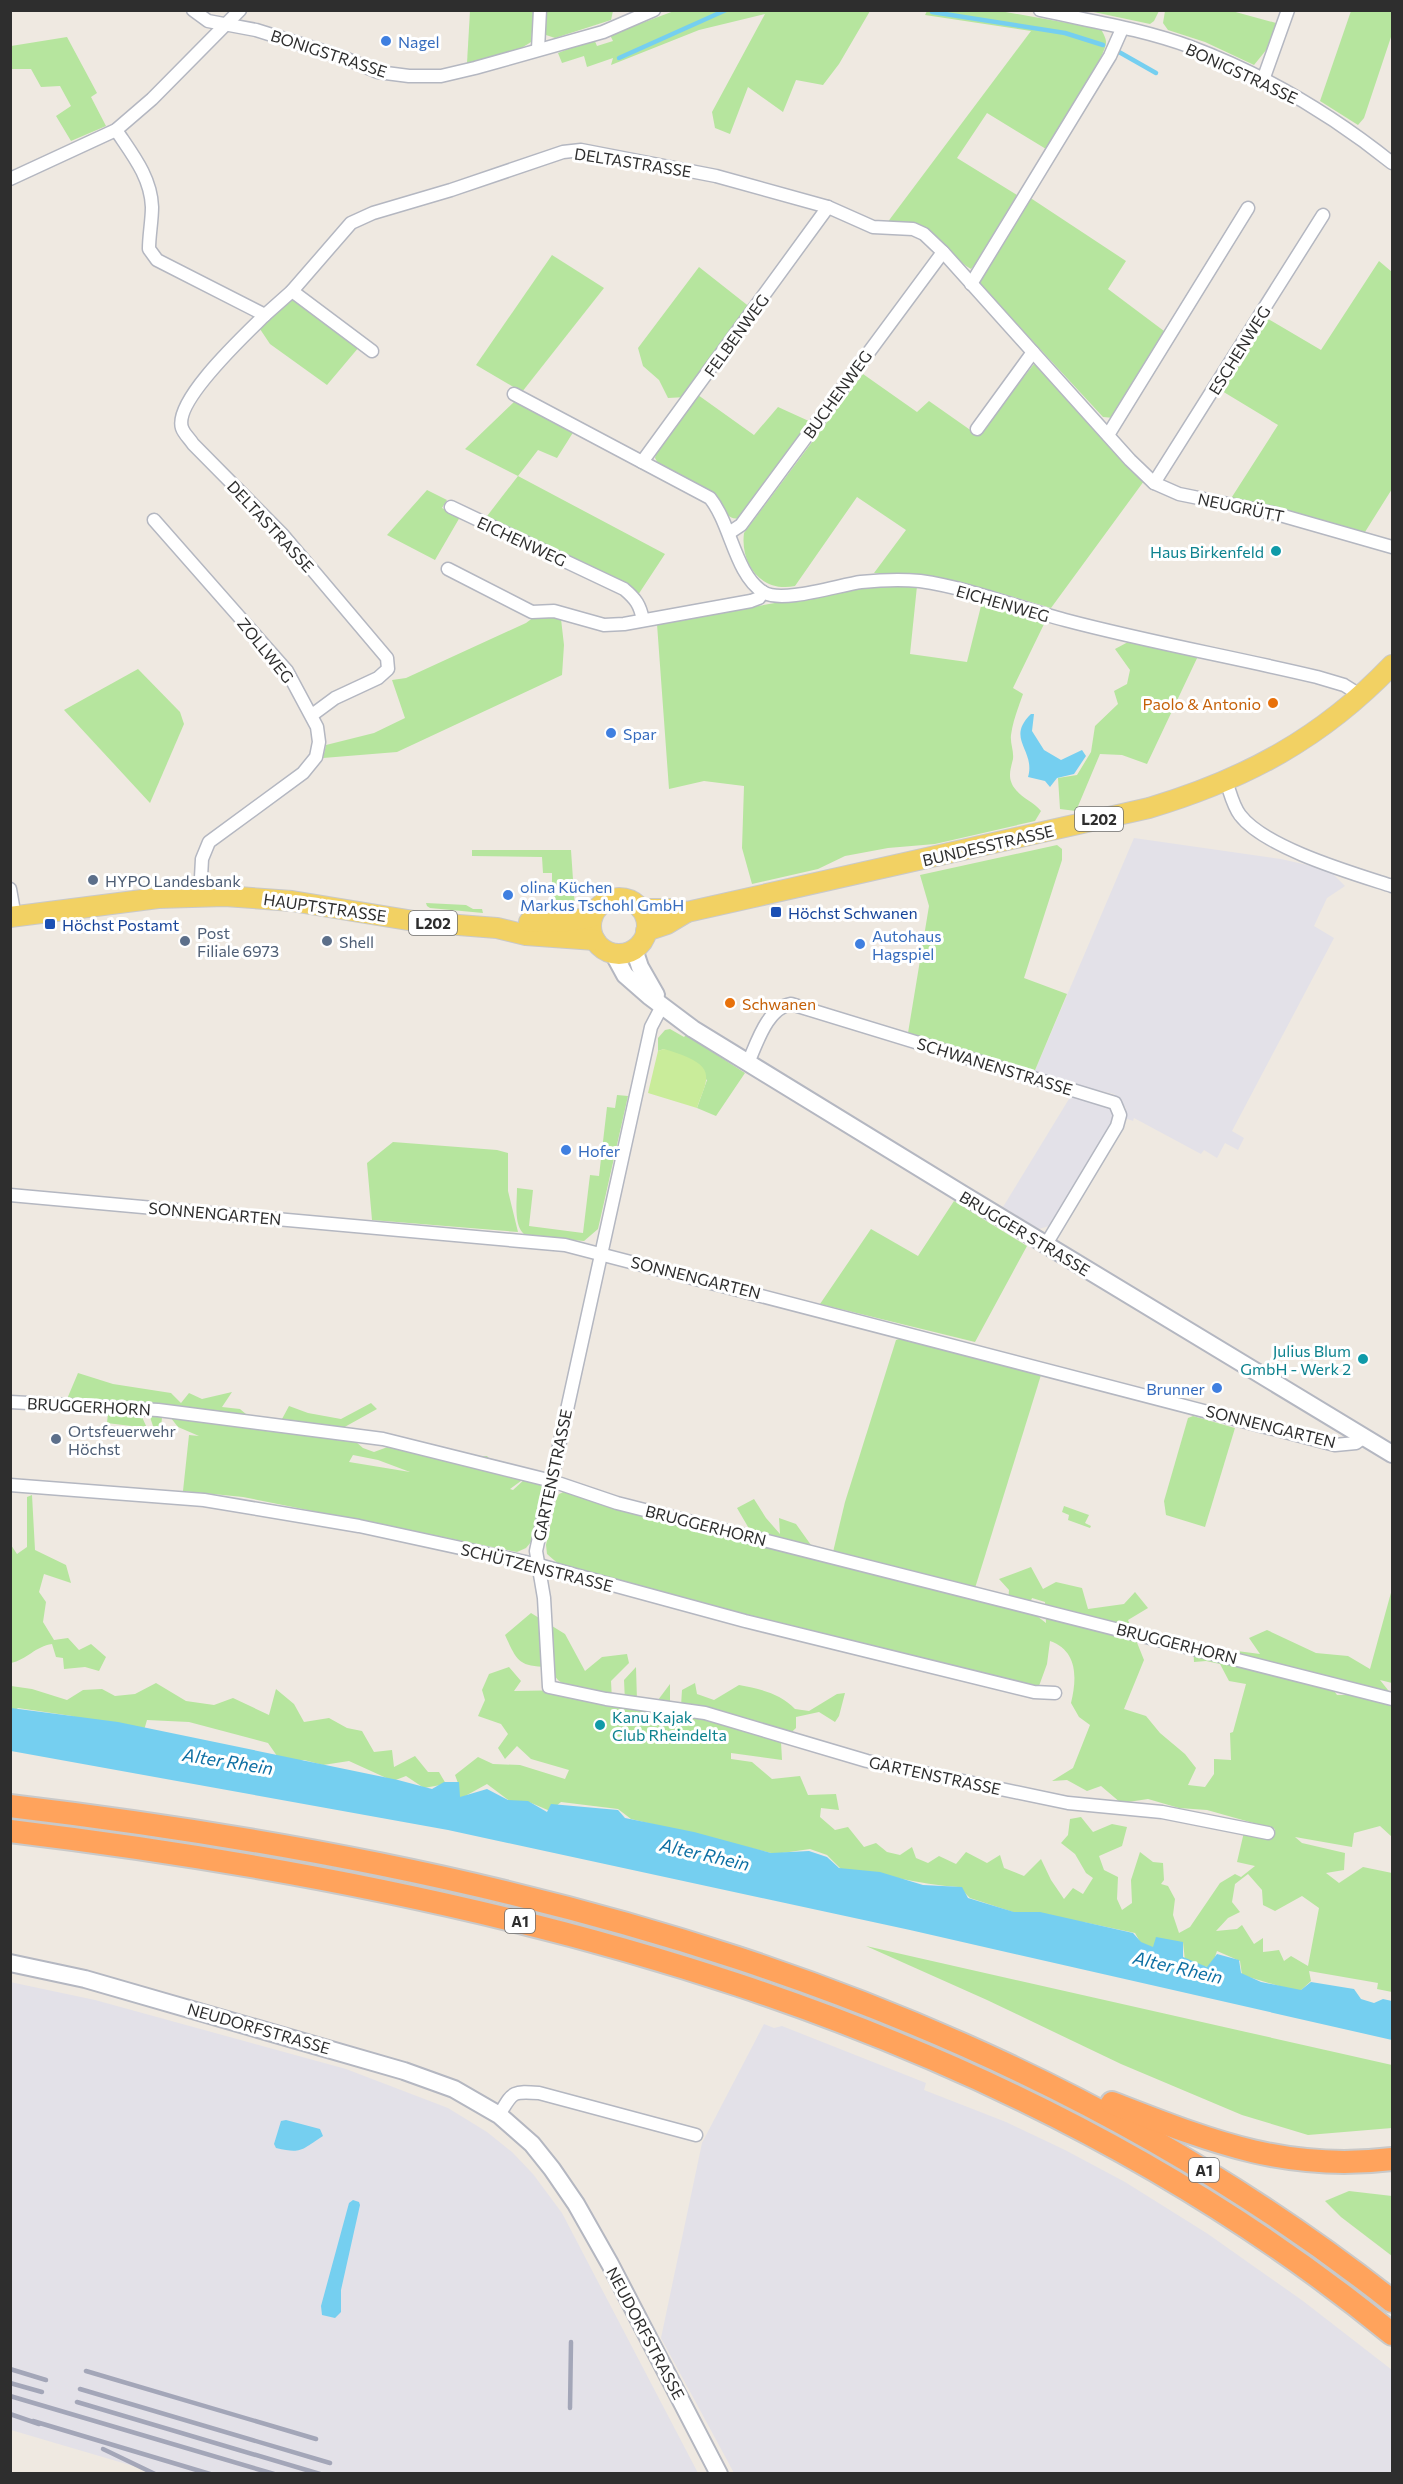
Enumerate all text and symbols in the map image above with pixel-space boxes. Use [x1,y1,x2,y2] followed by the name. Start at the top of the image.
[268,25,390,81] street label: BONIGSTRASSE
[398,32,439,51] place label: Nagel
[379,34,393,48] marker: Nagel
[1183,39,1301,107] street label: BONIGSTRASSE
[573,143,693,181] street label: DELTASTRASSE
[700,290,772,380] street label: FELBENWEG
[1204,302,1274,398] street label: ESCHENWEG
[799,346,875,442] street label: BUCHENWEG
[224,476,318,576] street label: DELTASTRASSE
[1196,489,1286,525] street label: NEUGRÜTT
[474,512,570,570] street label: EICHENWEG
[1150,542,1264,561] place label: Haus Birkenfeld
[1269,544,1283,558] marker: Haus Birkenfeld
[954,581,1052,625] street label: EICHENWEG
[234,614,298,686] street label: ZOLLWEG
[1142,694,1261,713] place label: Paolo & Antonio
[1266,696,1280,710] marker: Paolo & Antonio
[623,724,657,743] place label: Spar
[604,726,618,740] marker: Spar
[1075,807,1123,831] road number: L202
[920,821,1056,869] street label: BUNDESSTRASSE
[105,871,241,890] place label: HYPO Landesbank
[86,873,100,887] marker: HYPO Landesbank
[520,877,684,914] place label: olina Küchen Markus Tschohl GmbH
[501,888,515,902] marker: olina Küchen Markus Tschohl GmbH
[262,889,388,925] street label: HAUPTSTRASSE
[788,903,918,922] place label: Höchst Schwanen
[769,905,783,919] marker: Höchst Schwanen
[409,911,457,935] road number: L202
[62,915,180,934] place label: Höchst Postamt
[43,917,57,931] marker: Höchst Postamt
[197,923,279,960] place label: Post Filiale 6973
[872,926,942,963] place label: Autohaus Hagspiel
[339,932,374,951] place label: Shell
[178,934,192,948] marker: Post Filiale 6973
[320,934,334,948] marker: Shell
[853,937,867,951] marker: Autohaus Hagspiel
[742,994,816,1013] place label: Schwanen
[723,996,737,1010] marker: Schwanen
[915,1033,1075,1099] street label: SCHWANENSTRASSE
[578,1141,621,1160] place label: Hofer
[559,1143,573,1157] marker: Hofer
[956,1187,1094,1279] street label: BRUGGER STRASSE
[148,1198,282,1228] street label: SONNENGARTEN
[629,1252,763,1302] street label: SONNENGARTEN
[1240,1341,1351,1378] place label: Julius Blum GmbH - Werk 2
[1356,1352,1370,1366] marker: Julius Blum GmbH - Werk 2
[1146,1379,1206,1398] place label: Brunner
[1210,1381,1224,1395] marker: Brunner
[27,1393,151,1419] street label: BRUGGERHORN
[1204,1401,1338,1451] street label: SONNENGARTEN
[529,1407,575,1543] street label: GARTENSTRASSE
[68,1421,177,1458] place label: Ortsfeuerwehr Höchst
[49,1432,63,1446] marker: Ortsfeuerwehr Höchst
[644,1501,768,1549] street label: BRUGGERHORN
[459,1539,615,1595] street label: SCHÜTZENSTRASSE
[1115,1619,1239,1667] street label: BRUGGERHORN
[612,1707,727,1744] place label: Kanu Kajak Club Rheindelta
[593,1718,607,1732] marker: Kanu Kajak Club Rheindelta
[180,1743,275,1779] water label: Alter Rhein
[867,1752,1003,1798] street label: GARTENSTRASSE
[657,1833,752,1875] water label: Alter Rhein
[505,1909,535,1933] road number: A1
[1130,1946,1225,1988] water label: Alter Rhein
[186,1999,332,2057] street label: NEUDORFSTRASSE
[1189,2158,1219,2182] road number: A1
[603,2263,689,2403] street label: NEUDORFSTRASSE

